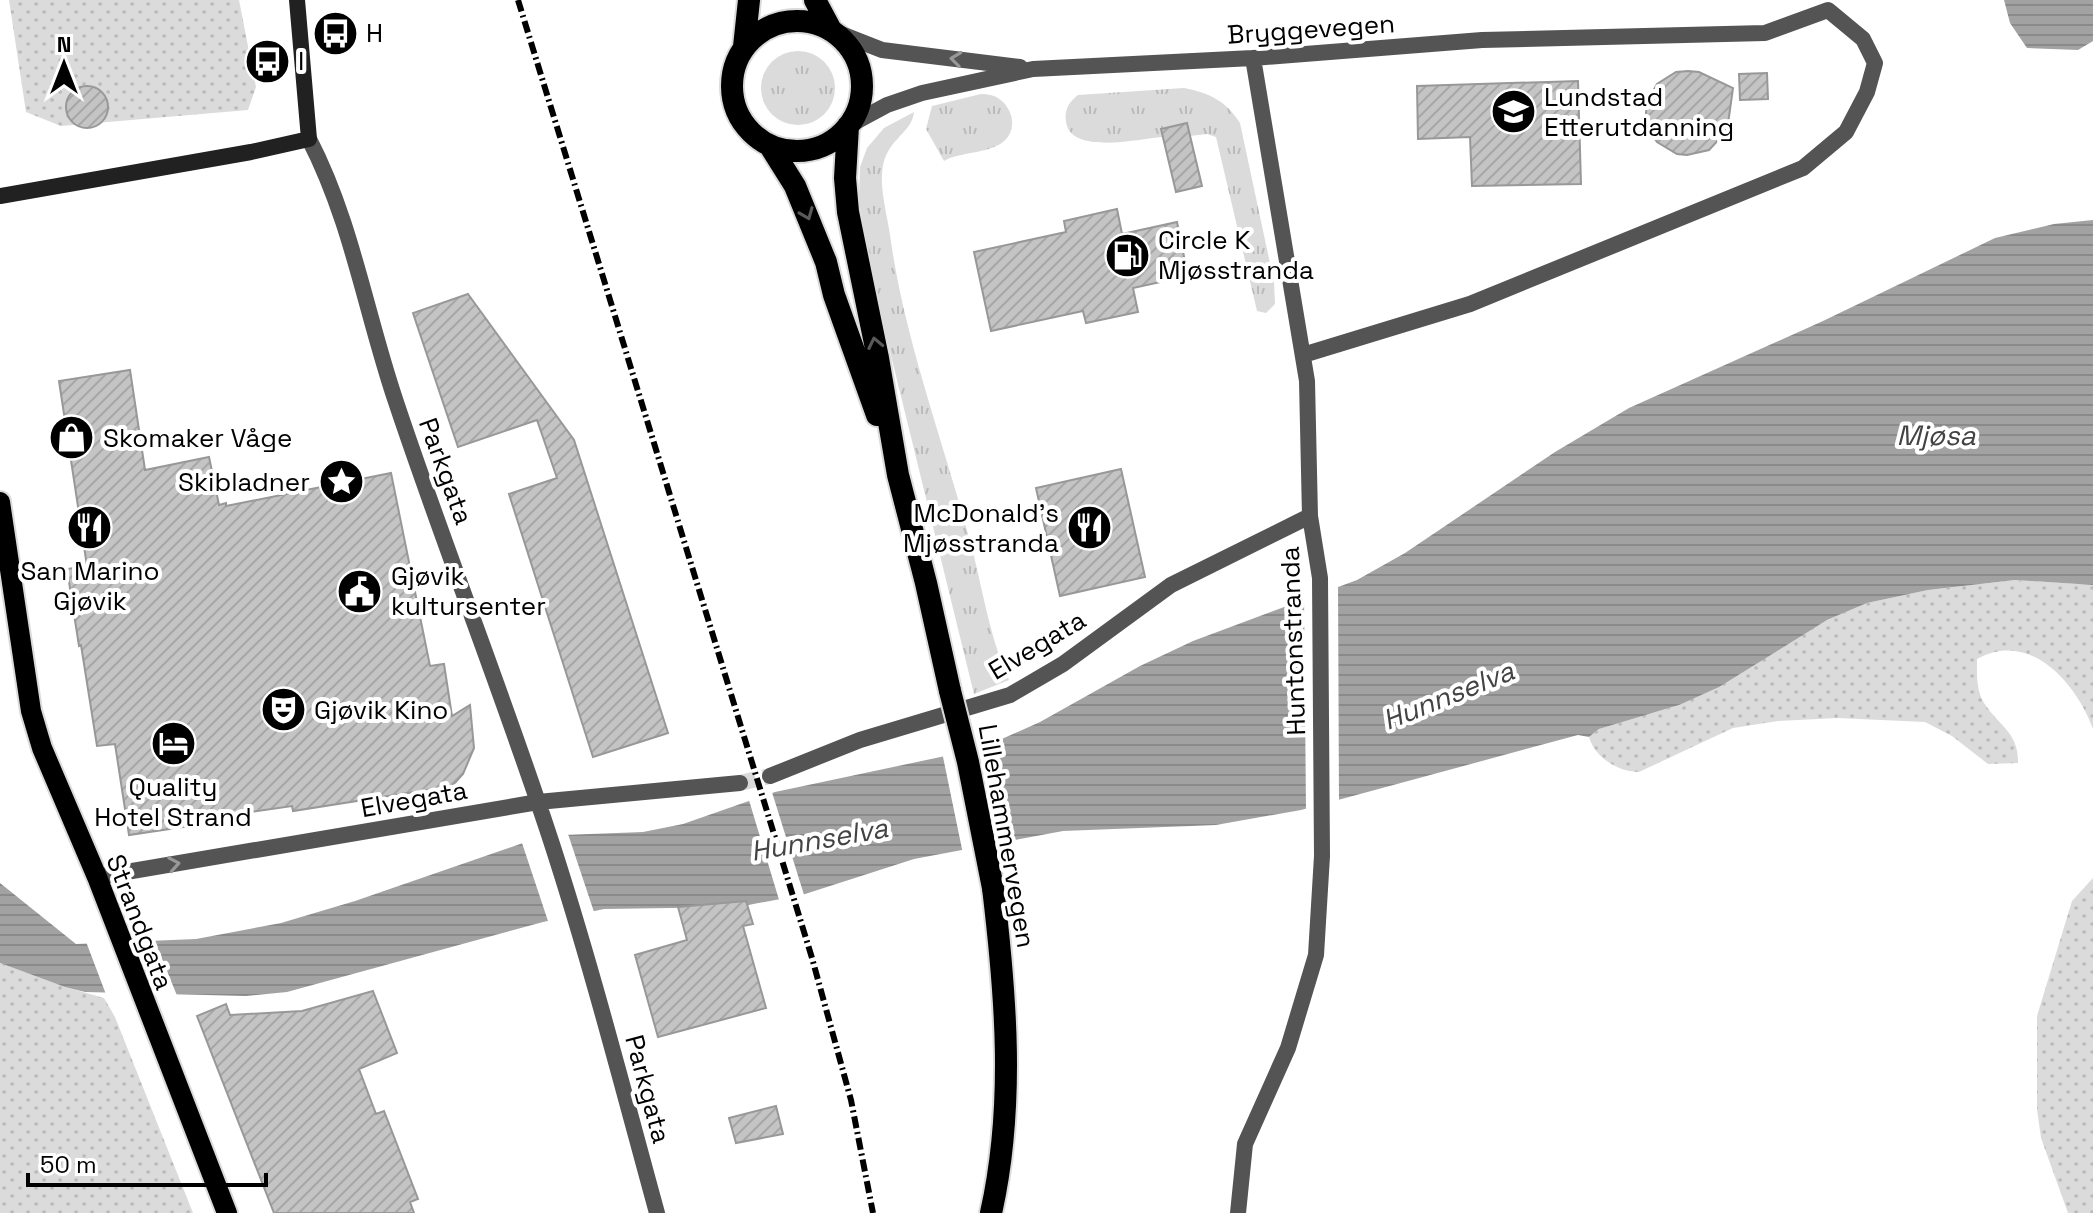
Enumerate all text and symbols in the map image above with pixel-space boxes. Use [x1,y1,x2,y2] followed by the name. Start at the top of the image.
[1226,6,1396,52] street label: Bryggevegen
[311,9,359,57] bus stop icon: H
[366,16,383,50] place label: H
[24,24,104,104] north arrow
[57,30,71,58] text: N
[243,37,291,85] bus stop icon: I
[298,44,304,78] place label: I
[949,51,963,68] one-way arrow
[1544,80,1734,144] place label: Lundstad Etterutdanning
[1489,88,1537,136] school or university icon: Lundstad Etterutdanning
[797,206,813,220] one-way arrow
[1158,223,1314,287] place label: Circle K Mjøsstranda
[1103,231,1151,279] fuel station icon: Circle K Mjøsstranda
[867,337,884,350] one-way arrow
[411,413,481,529] street label: Parkgata
[48,414,96,462] shop icon: Skomaker Våge
[1896,417,1976,453] water label: Mjøsa
[103,421,292,455] place label: Skomaker Våge
[317,458,365,506] place icon: Skibladner
[178,465,310,499] place label: Skibladner
[903,496,1059,560] place label: McDonald's Mjøsstranda
[66,504,114,552] restaurant icon: San Marino Gjøvik
[1066,504,1114,552] restaurant icon: McDonald's Mjøsstranda
[1273,546,1313,736] street label: Huntonstranda
[20,554,160,618] place label: San Marino Gjøvik
[391,559,546,623] place label: Gjøvik kultursenter
[336,567,384,615] public building icon: Gjøvik kultursenter
[982,603,1092,687] street label: Elvegata
[1377,652,1520,738] water label: Hunnselva
[259,686,307,734] theatre icon: Gjøvik Kino
[314,693,448,727] place label: Gjøvik Kino
[149,720,197,768] hotel icon: Quality Hotel Strand
[971,722,1043,950] street label: Lillehammervegen
[94,770,252,834] place label: Quality Hotel Strand
[358,773,470,825] street label: Elvegata
[748,809,891,869] water label: Hunnselva
[99,849,181,995] street label: Strandgata
[167,856,180,873] one-way arrow
[617,1031,679,1147] street label: Parkgata
[28,1137,266,1187] scale bar
[40,1149,97,1180] text: 50 m

